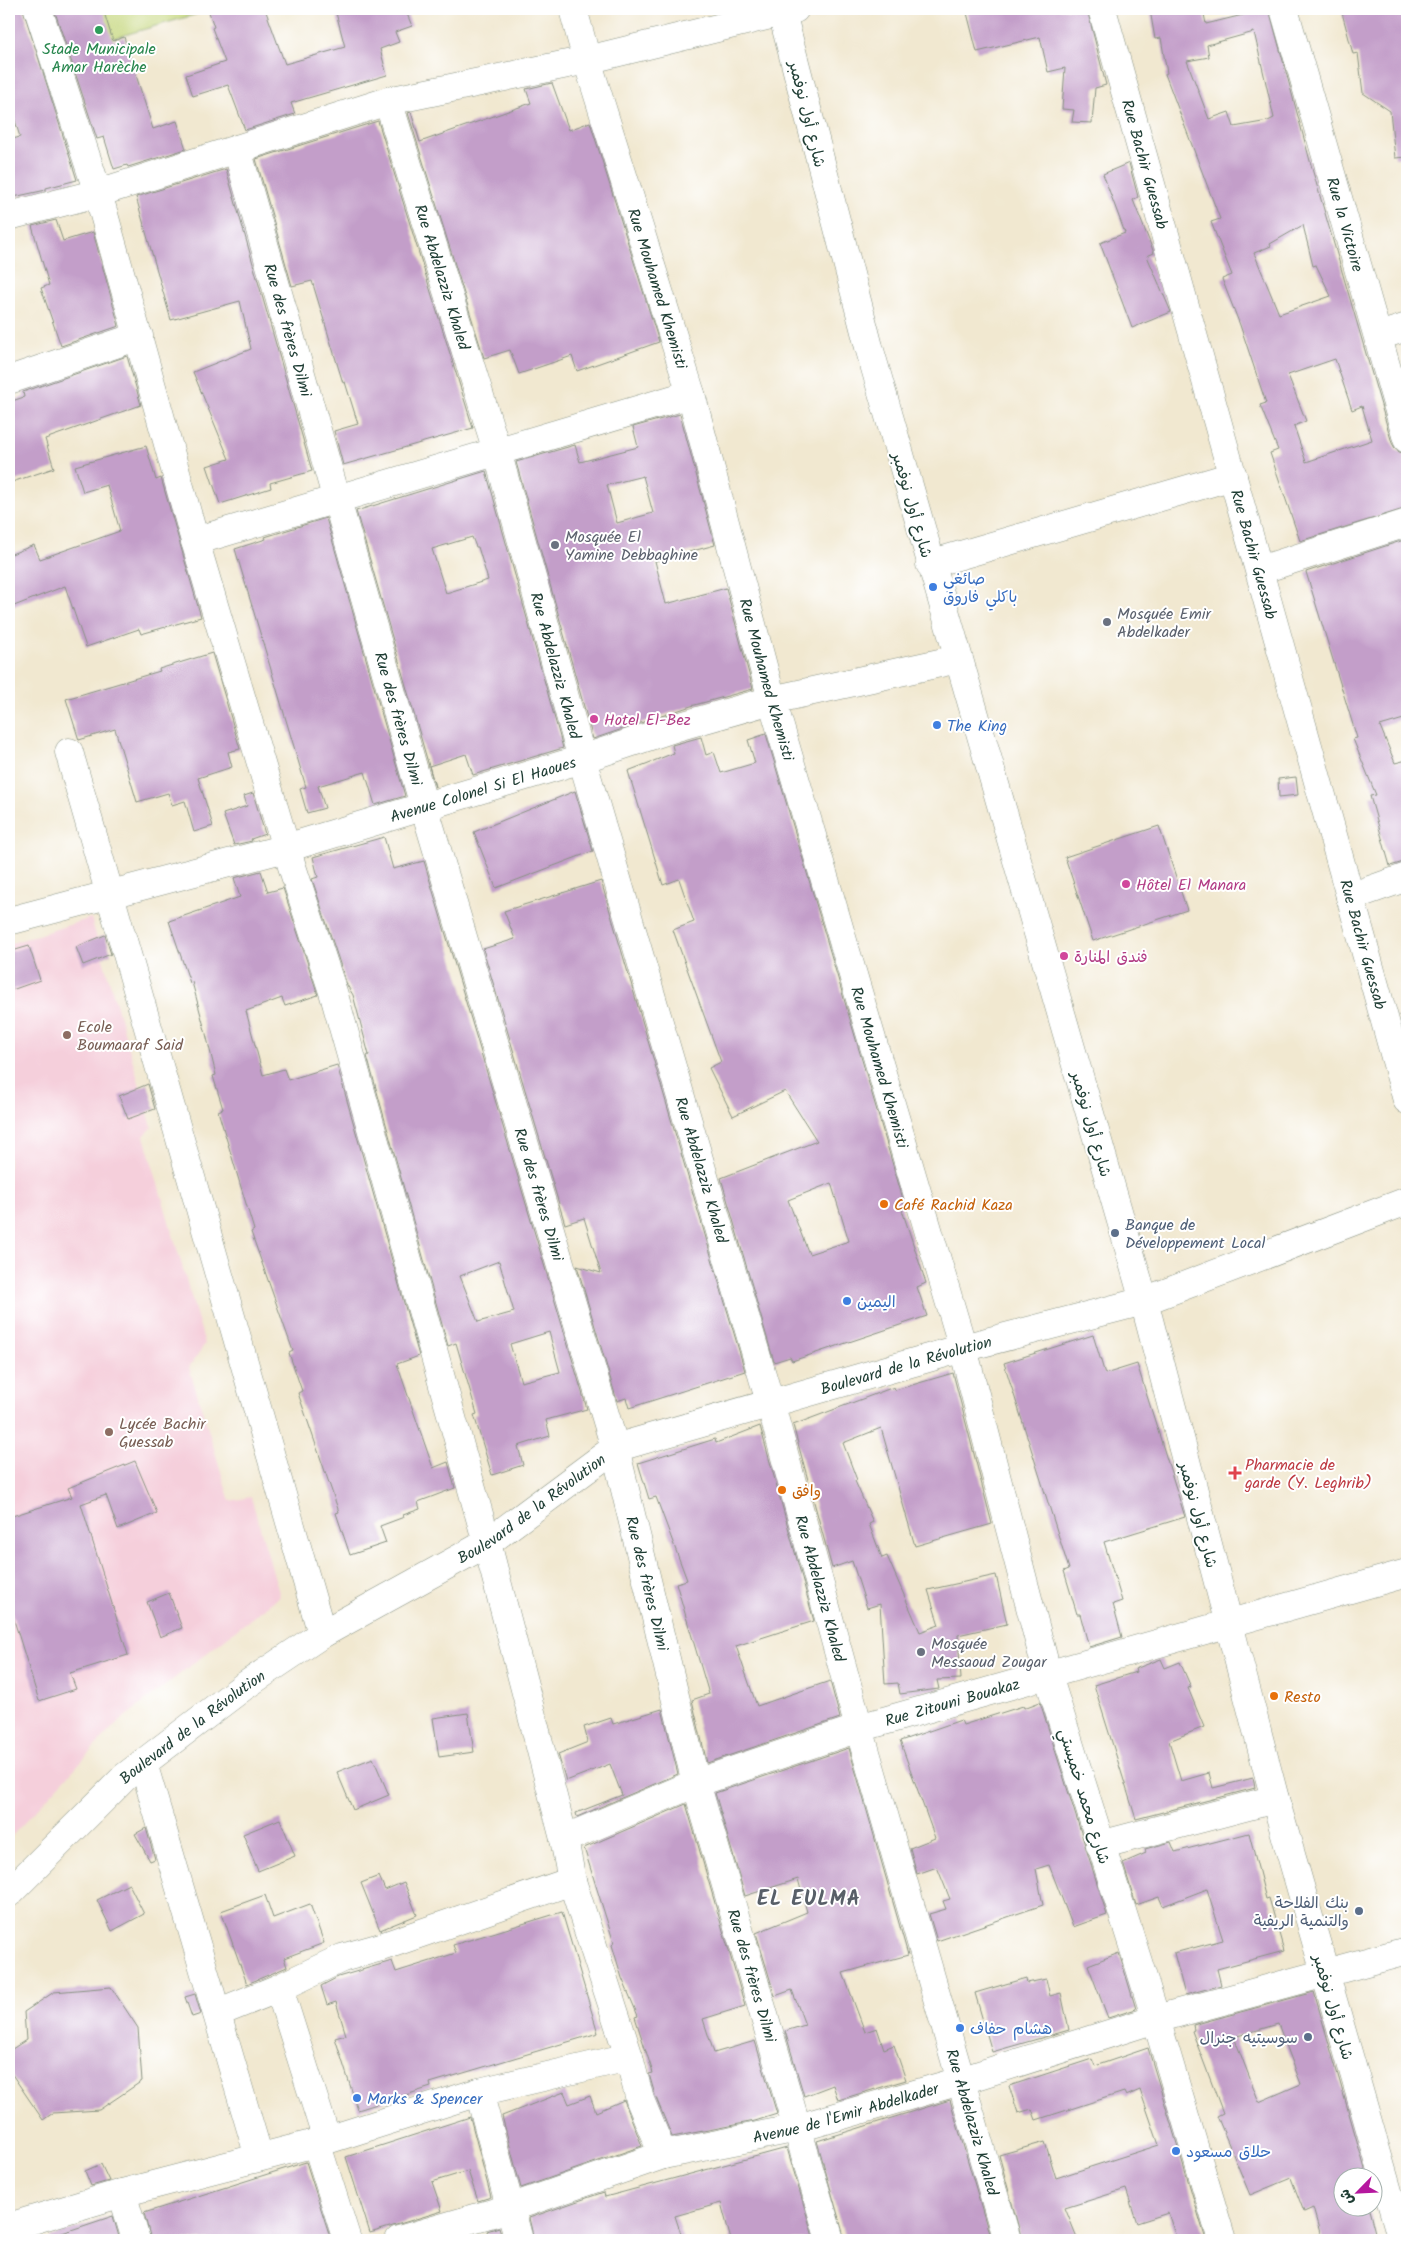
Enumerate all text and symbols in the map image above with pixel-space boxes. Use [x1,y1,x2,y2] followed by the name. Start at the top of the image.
[93,24,105,36] marker: Stade Municipale Amar Harèche
[42,37,156,80] place label: Stade Municipale Amar Harèche
[781,57,832,170] street label: شارع أول نوفمبر
[1114,97,1174,233] street label: Rue Bachir Guessab
[1319,174,1370,275] street label: Rue la Victoire
[407,201,476,354] street label: Rue Abdelazziz Khaled
[620,205,694,374] street label: Rue Mouhamed Khemisti
[256,261,318,401] street label: Rue des frères Dilmi
[884,448,939,561] street label: شارع أول نوفمبر
[1223,487,1283,623] street label: Rue Bachir Guessab
[565,525,698,568] place label: Mosquée El Yamine Debbaghine
[549,539,561,551] marker: Mosquée El Yamine Debbaghine
[943,567,1017,611] place label: صائغي باكلي فاروق
[927,581,939,593] marker: صائغي باكلي فاروق
[523,589,587,743] street label: Rue Abdelazziz Khaled
[732,596,801,765] street label: Rue Mouhamed Khemisti
[1117,602,1212,645] place label: Mosquée Emir Abdelkader
[1101,616,1113,628] marker: Mosquée Emir Abdelkader
[367,649,429,790] street label: Rue des frères Dilmi
[604,708,691,733] place label: Hotel El-Bez
[588,713,600,725] marker: Hotel El-Bez
[947,714,1007,739] place label: The King
[931,719,943,731] marker: The King
[387,750,580,830] street label: Avenue Colonel Si El Haoues
[1136,873,1246,898] place label: Hôtel El Manara
[1332,877,1392,1013] street label: Rue Bachir Guessab
[1120,878,1132,890] marker: Hôtel El Manara
[1074,945,1148,970] place label: فندق المنارة
[1058,950,1070,962] marker: فندق المنارة
[843,984,915,1153] street label: Rue Mouhamed Khemisti
[77,1015,184,1058] place label: Ecole Boumaaraf Said
[61,1029,73,1041] marker: Ecole Boumaaraf Said
[1063,1067,1118,1180] street label: شارع أول نوفمبر
[667,1094,734,1247] street label: Rue Abdelazziz Khaled
[506,1125,570,1265] street label: Rue des frères Dilmi
[894,1193,1013,1218] place label: Café Rachid Kaza
[878,1198,890,1210] marker: Café Rachid Kaza
[1125,1213,1266,1256] place label: Banque de Développement Local
[1109,1227,1121,1239] marker: Banque de Développement Local
[857,1290,896,1315] place label: اليمين
[841,1295,853,1307] marker: اليمين
[817,1330,995,1402] street label: Boulevard de la Révolution
[119,1412,207,1455] place label: Lycée Bachir Guessab
[103,1426,115,1438] marker: Lycée Bachir Guessab
[453,1448,612,1571] street label: Boulevard de la Révolution
[1244,1453,1372,1496] place label: Pharmacie de garde (Y. Leghrib)
[1171,1458,1224,1571] street label: شارع أول نوفمبر
[1229,1467,1241,1479] marker: Pharmacie de garde (Y. Leghrib)
[792,1479,821,1504] place label: وافق
[776,1484,788,1496] marker: وافق
[787,1512,852,1666] street label: Rue Abdelazziz Khaled
[618,1514,675,1655] street label: Rue des frères Dilmi
[931,1632,1048,1675] place label: Mosquée Messaoud Zougar
[915,1646,927,1658] marker: Mosquée Messaoud Zougar
[114,1664,271,1790] street label: Boulevard de la Révolution
[882,1672,1023,1734] street label: Rue Zitouni Bouakaz
[1284,1685,1321,1710] place label: Resto
[1268,1690,1280,1702] marker: Resto
[1050,1725,1116,1868] street label: شارع محمد خميستي
[757,1883,861,1916] district label: EL EULMA
[1254,1891,1349,1934] place label: بنك الفلاحة والتنمية الريفية
[1353,1905,1365,1917] marker: بنك الفلاحة والتنمية الريفية
[720,1906,783,2047] street label: Rue des frères Dilmi
[1305,1950,1360,2063] street label: شارع أول نوفمبر
[970,2017,1052,2042] place label: هشام حفاف
[954,2022,966,2034] marker: هشام حفاف
[1199,2026,1298,2051] place label: سوسيتيه جنرال
[1302,2031,1314,2043] marker: سوسيتيه جنرال
[938,2046,1005,2200] street label: Rue Abdelazziz Khaled
[751,2076,944,2151] street label: Avenue de l'Emir Abdelkader
[367,2087,484,2112] place label: Marks & Spencer
[351,2092,363,2104] marker: Marks & Spencer
[1186,2140,1271,2165] place label: حلاق مسعود
[1170,2145,1182,2157] marker: حلاق مسعود
[1334,2166,1384,2216] north arrow
[1334,2185,1360,2208] text: ش

